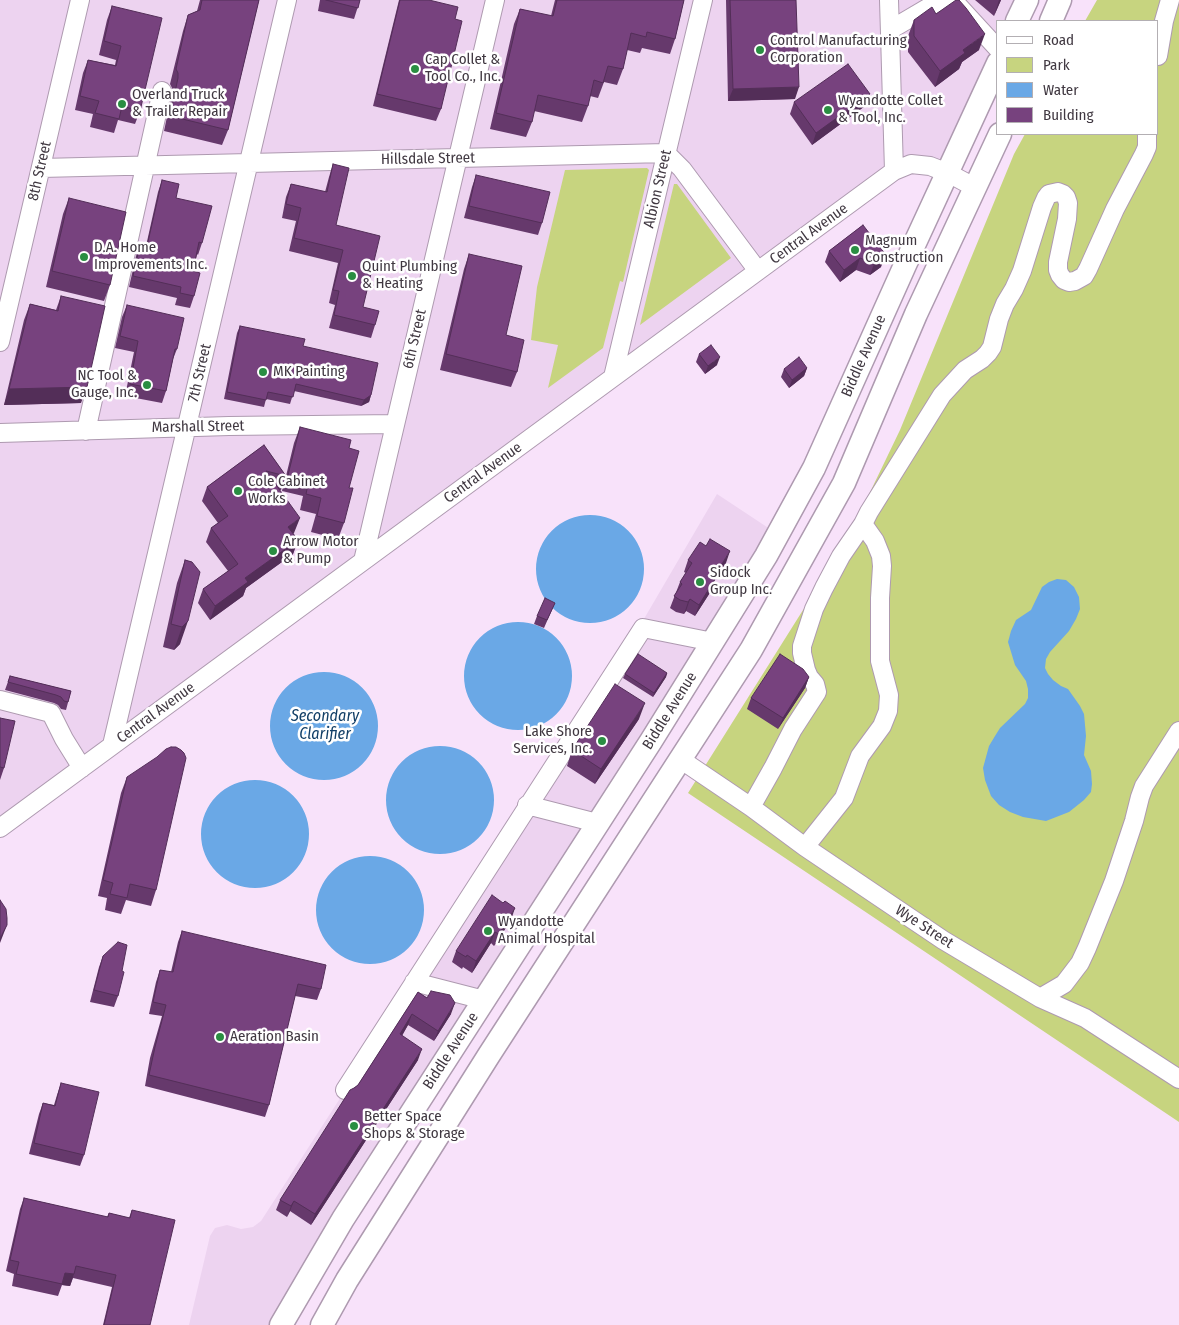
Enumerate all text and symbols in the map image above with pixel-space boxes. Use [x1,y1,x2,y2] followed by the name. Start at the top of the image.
[996,20,1159,135] legend
[1043,31,1074,49] text: Road
[770,32,907,67] place label: Control Manufacturing Corporation
[754,44,766,56] marker: Control Manufacturing Corporation
[425,51,501,86] place label: Cap Collet & Tool Co., Inc.
[1043,56,1070,74] text: Park
[409,63,421,75] marker: Cap Collet & Tool Co., Inc.
[1043,81,1078,99] text: Water
[132,86,228,121] place label: Overland Truck & Trailer Repair
[838,92,943,127] place label: Wyandotte Collet & Tool, Inc.
[116,98,128,110] marker: Overland Truck & Trailer Repair
[822,104,834,116] marker: Wyandotte Collet & Tool, Inc.
[1043,106,1094,124] text: Building
[24,139,56,203] street label: 8th Street
[640,148,676,230] street label: Albion Street
[381,149,475,169] street label: Hillsdale Street
[766,200,852,268] street label: Central Avenue
[865,232,943,267] place label: Magnum Construction
[94,239,207,274] place label: D.A. Home Improvements Inc.
[849,244,861,256] marker: Magnum Construction
[78,251,90,263] marker: D.A. Home Improvements Inc.
[362,258,457,293] place label: Quint Plumbing & Heating
[346,270,358,282] marker: Quint Plumbing & Heating
[399,307,431,371] street label: 6th Street
[838,312,890,400] street label: Biddle Avenue
[185,342,215,404] street label: 7th Street
[273,363,345,381] place label: MK Painting
[257,366,269,378] marker: MK Painting
[71,367,137,402] place label: NC Tool & Gauge, Inc.
[141,379,153,391] marker: NC Tool & Gauge, Inc.
[151,417,245,437] street label: Marshall Street
[440,439,526,507] street label: Central Avenue
[248,473,325,508] place label: Cole Cabinet Works
[232,485,244,497] marker: Cole Cabinet Works
[283,533,359,568] place label: Arrow Motor & Pump
[267,545,279,557] marker: Arrow Motor & Pump
[710,564,772,599] place label: Sidock Group Inc.
[694,576,706,588] marker: Sidock Group Inc.
[639,669,701,753] street label: Biddle Avenue
[113,679,199,747] street label: Central Avenue
[291,707,359,745] water label: Secondary Clarifier
[513,723,592,758] place label: Lake Shore Services, Inc.
[596,735,608,747] marker: Lake Shore Services, Inc.
[892,902,956,952] street label: Wye Street
[498,913,595,948] place label: Wyandotte Animal Hospital
[482,925,494,937] marker: Wyandotte Animal Hospital
[419,1009,483,1093] street label: Biddle Avenue
[230,1028,319,1046] place label: Aeration Basin
[214,1031,226,1043] marker: Aeration Basin
[364,1108,465,1143] place label: Better Space Shops & Storage
[348,1120,360,1132] marker: Better Space Shops & Storage

